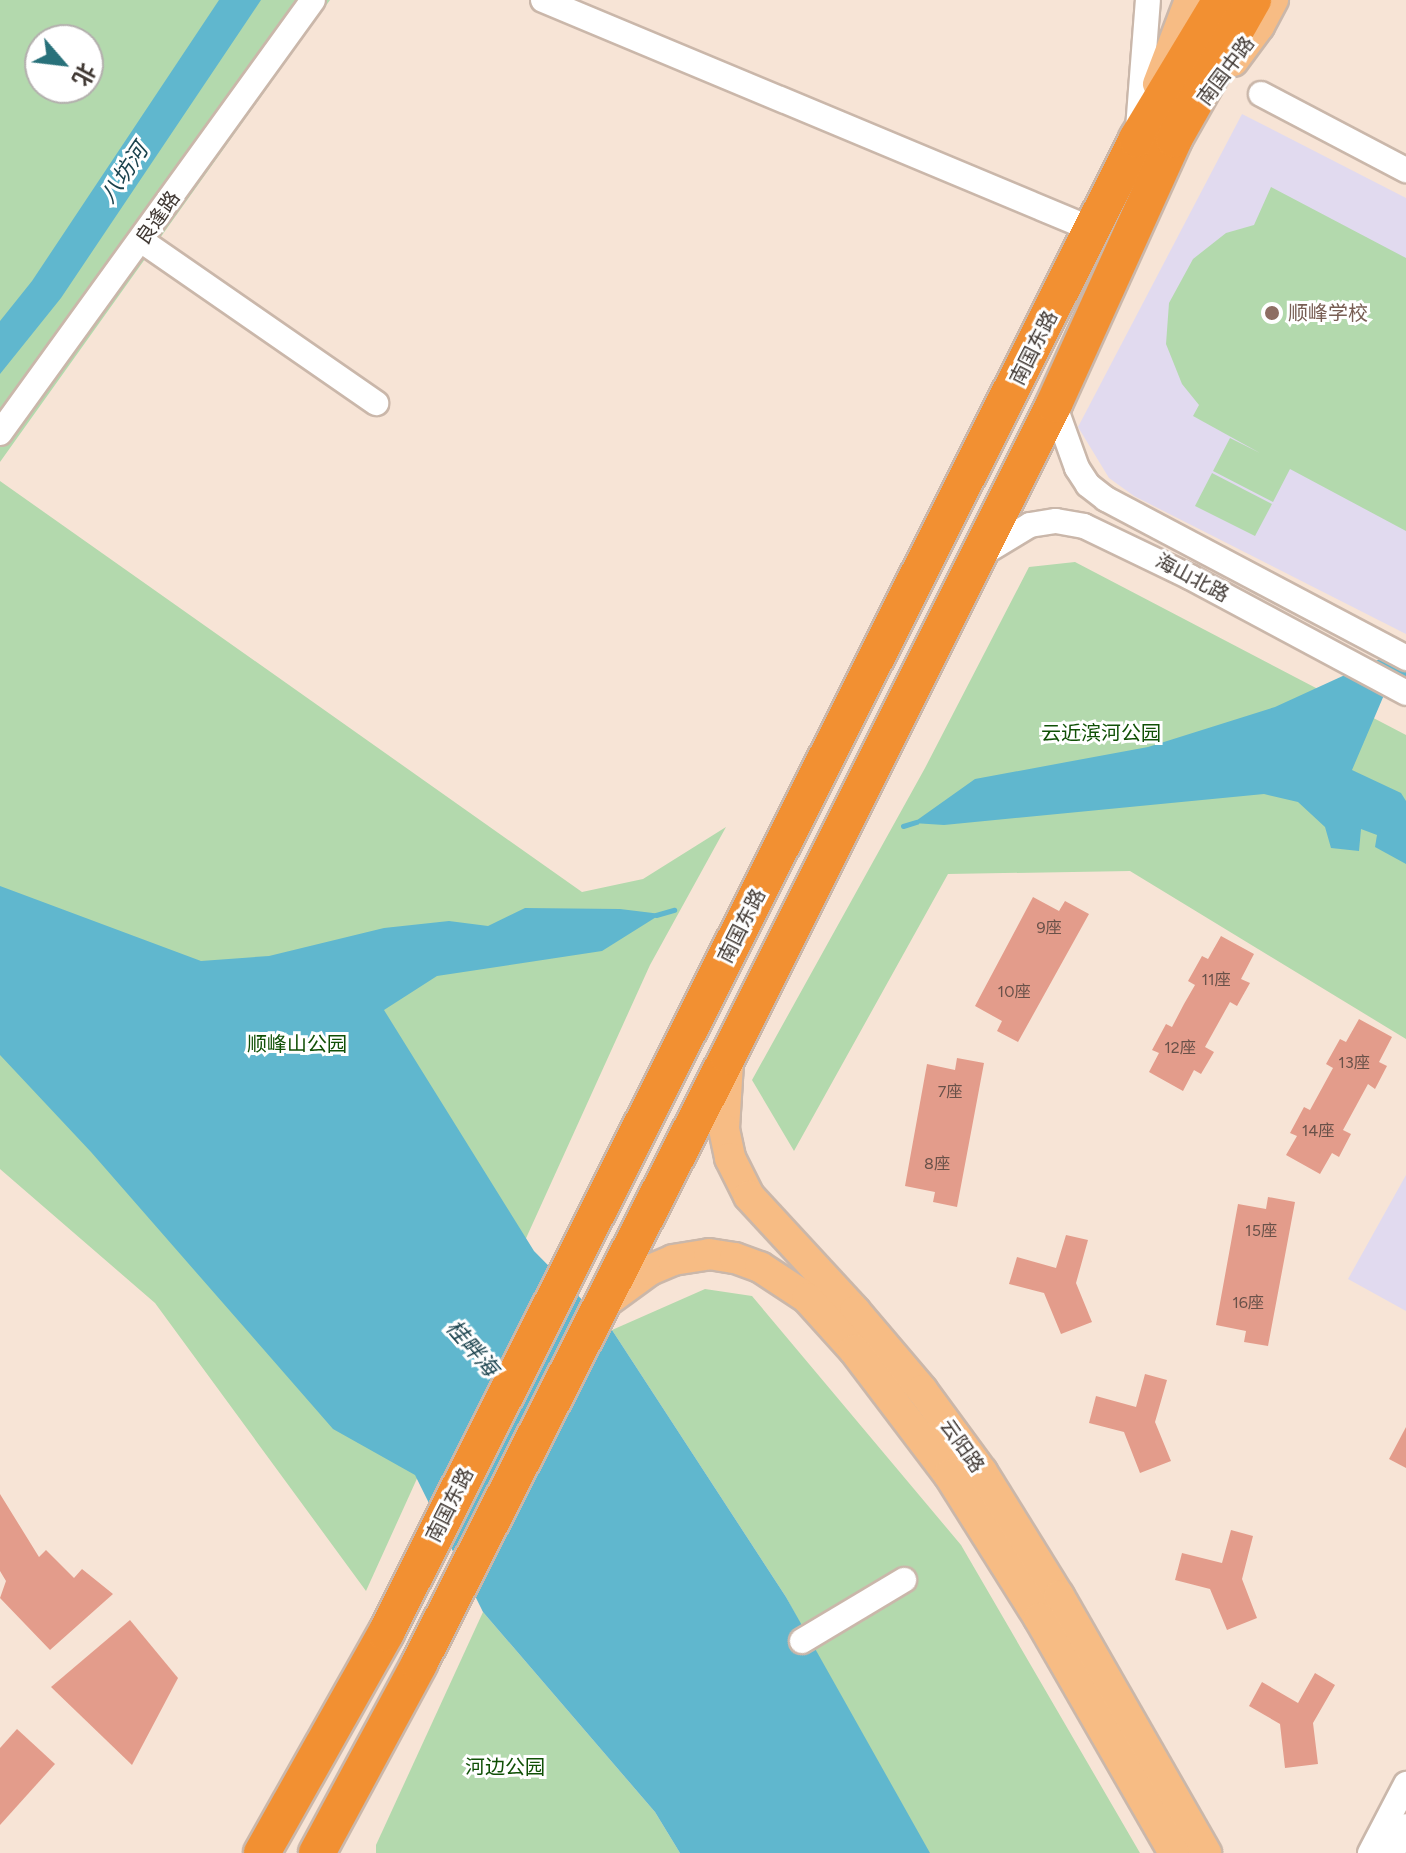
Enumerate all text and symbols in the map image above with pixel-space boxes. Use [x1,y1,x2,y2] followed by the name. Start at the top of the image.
[24,24,104,104] north arrow
[1192,32,1260,110] street label: 南国中路
[67,58,101,91] text: 北
[95,138,153,208] water label: 八坊河
[131,187,185,249] street label: 良逢路
[1288,301,1368,325] place label: 顺峰学校
[1263,304,1281,322] marker: 顺峰学校
[1005,307,1063,389] street label: 南国东路
[1151,549,1233,607] street label: 海山北路
[1041,721,1161,745] park label: 云近滨河公园
[713,885,771,967] street label: 南国东路
[1036,918,1062,938] house number: 9座
[1201,970,1231,990] house number: 11座
[998,982,1030,1002] house number: 10座
[247,1032,347,1056] park label: 顺峰山公园
[1164,1038,1196,1058] house number: 12座
[1338,1053,1370,1073] house number: 13座
[938,1082,962,1102] house number: 7座
[1302,1121,1334,1141] house number: 14座
[924,1154,950,1174] house number: 8座
[1245,1221,1277,1241] house number: 15座
[1232,1293,1264,1313] house number: 16座
[440,1314,504,1382] water label: 桂畔海
[935,1415,989,1477] street label: 云阳路
[421,1464,479,1546] street label: 南国东路
[465,1755,545,1779] park label: 河边公园

